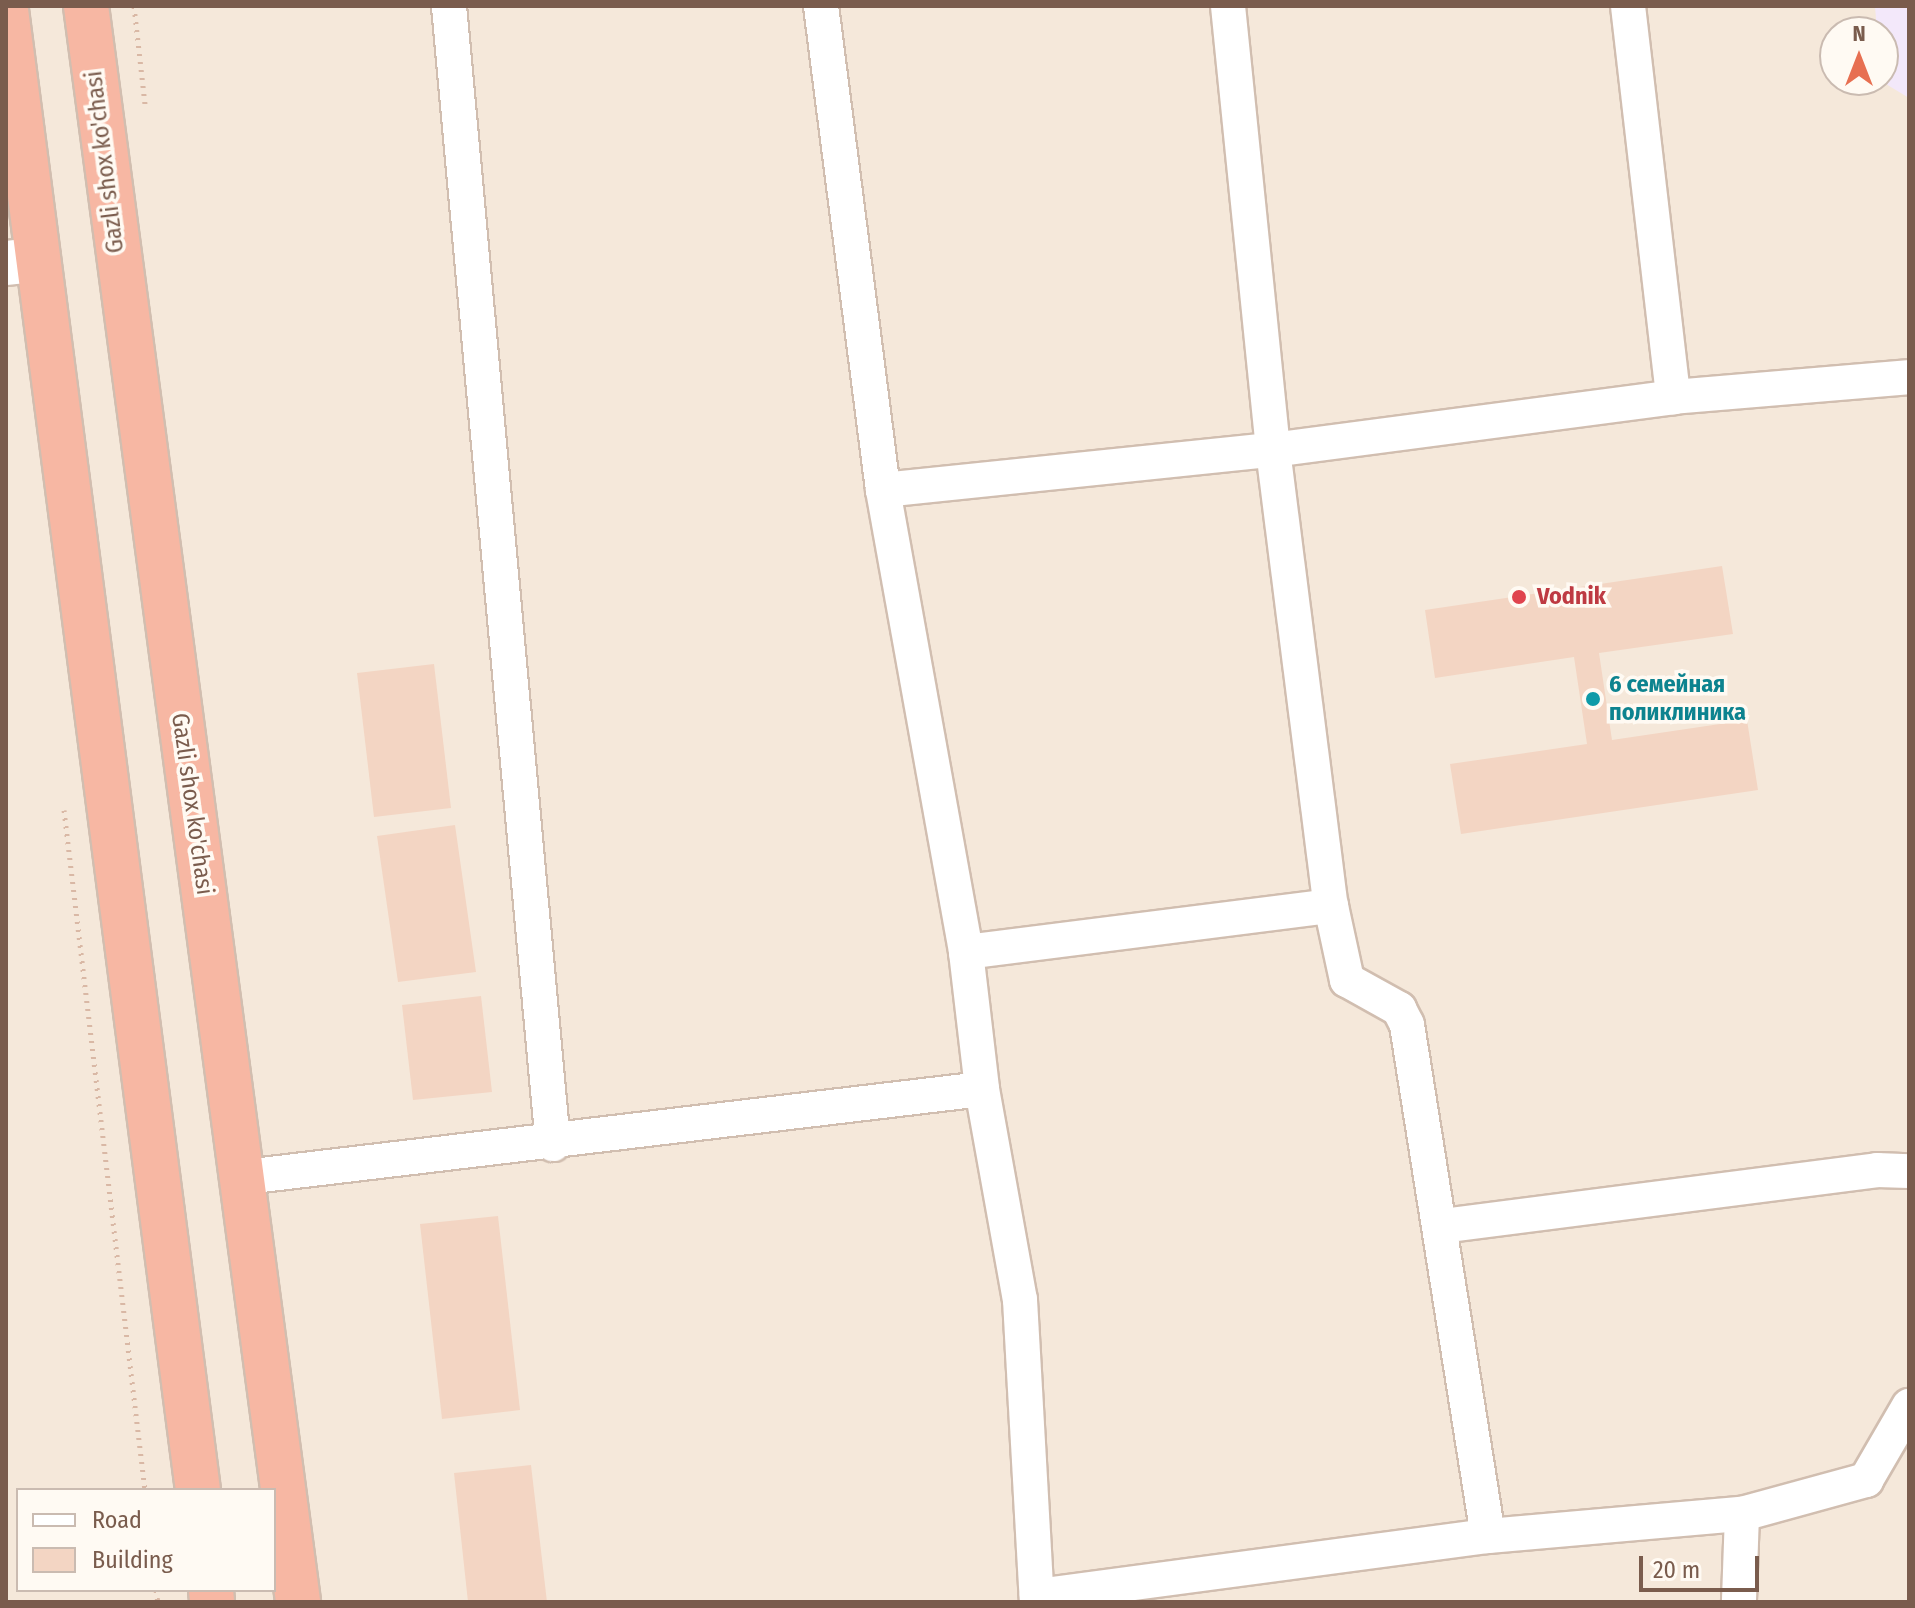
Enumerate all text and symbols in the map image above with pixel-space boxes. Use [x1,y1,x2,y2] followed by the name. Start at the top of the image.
[1819,16,1899,96] north arrow
[1852,20,1866,47] text: N
[80,69,130,255] street label: Gazli shox ko'chasi
[1537,583,1606,611] place label: Vodnik
[1508,586,1530,608] marker: Vodnik
[1609,671,1746,727] place label: 6 семейная поликлиника
[1584,690,1602,708] marker: 6 семейная поликлиника
[165,711,219,897] street label: Gazli shox ko'chasi
[16,1488,276,1592] legend
[92,1506,142,1534] text: Road
[1643,1540,1763,1590] scale bar
[92,1546,173,1574] text: Building
[1653,1556,1700,1584] text: 20 m

